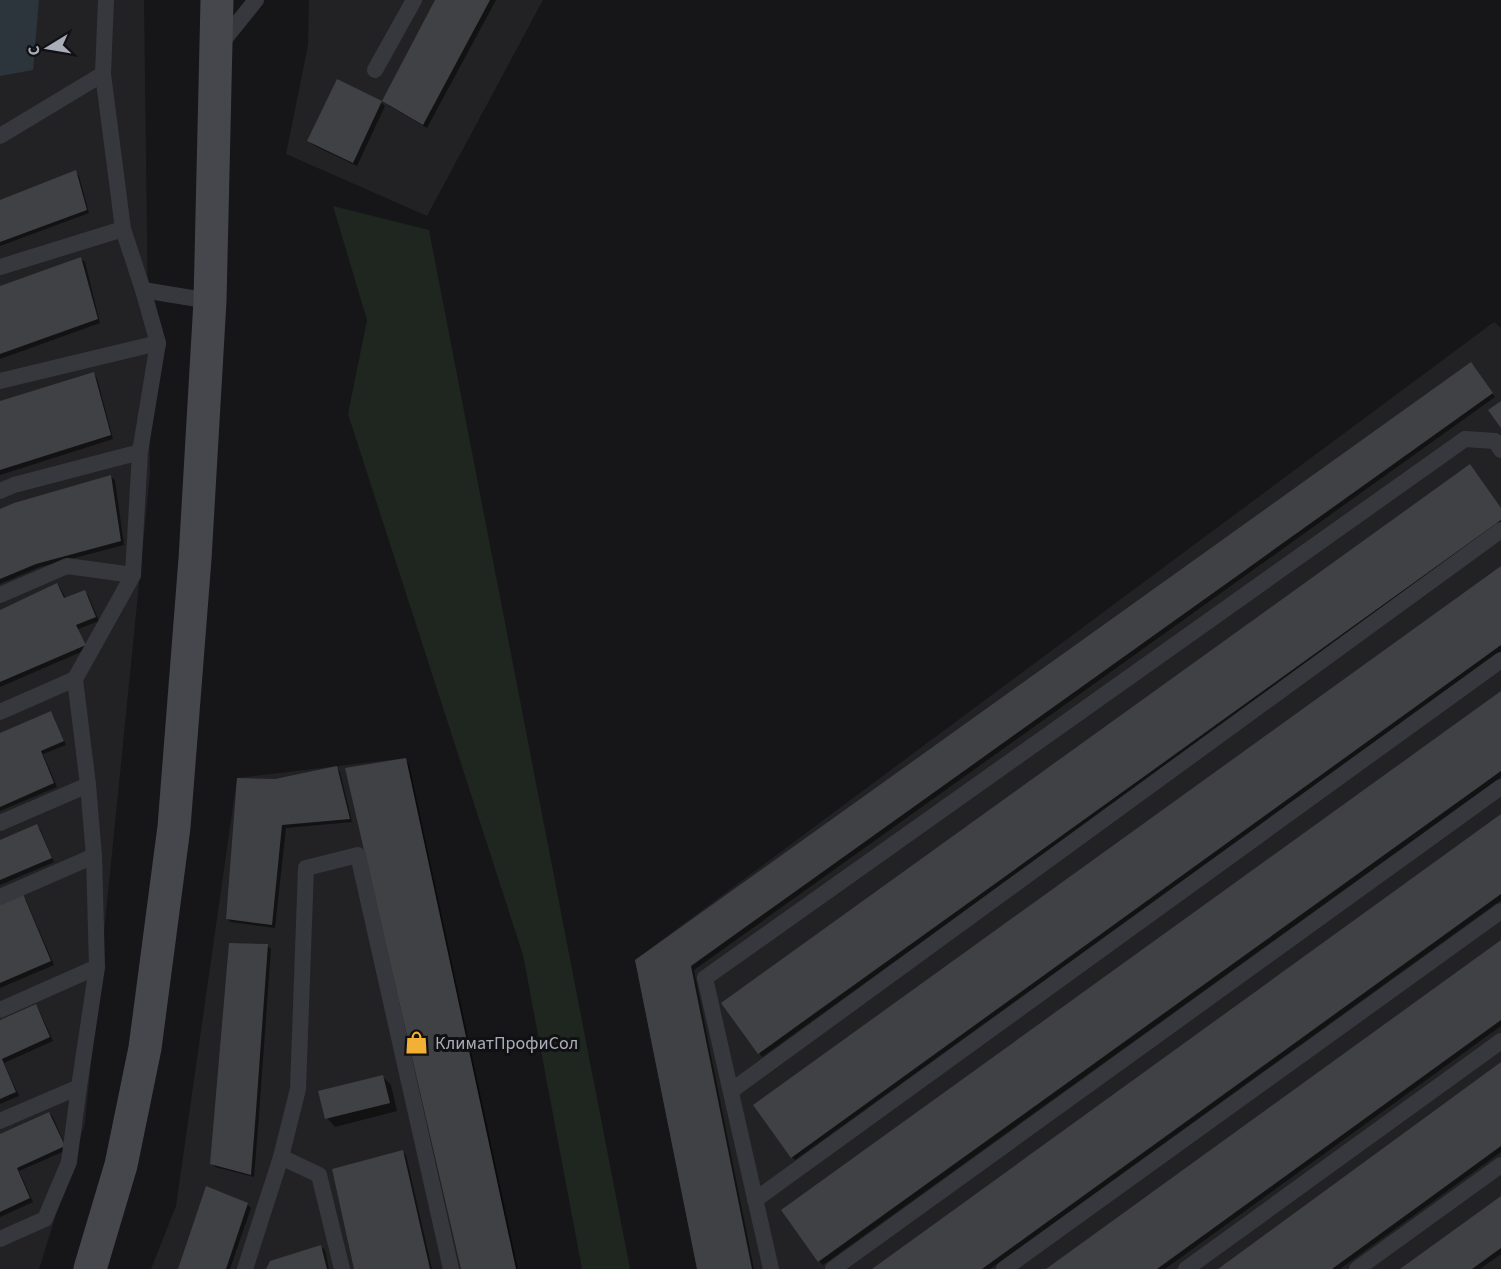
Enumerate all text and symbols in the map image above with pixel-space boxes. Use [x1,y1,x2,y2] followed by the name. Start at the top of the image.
[18,18,78,78] north arrow
[23,44,46,57] text: С
[404,1030,430,1056] shop icon: КлиматПрофиСол
[435,1031,578,1056] place label: КлиматПрофиСол

